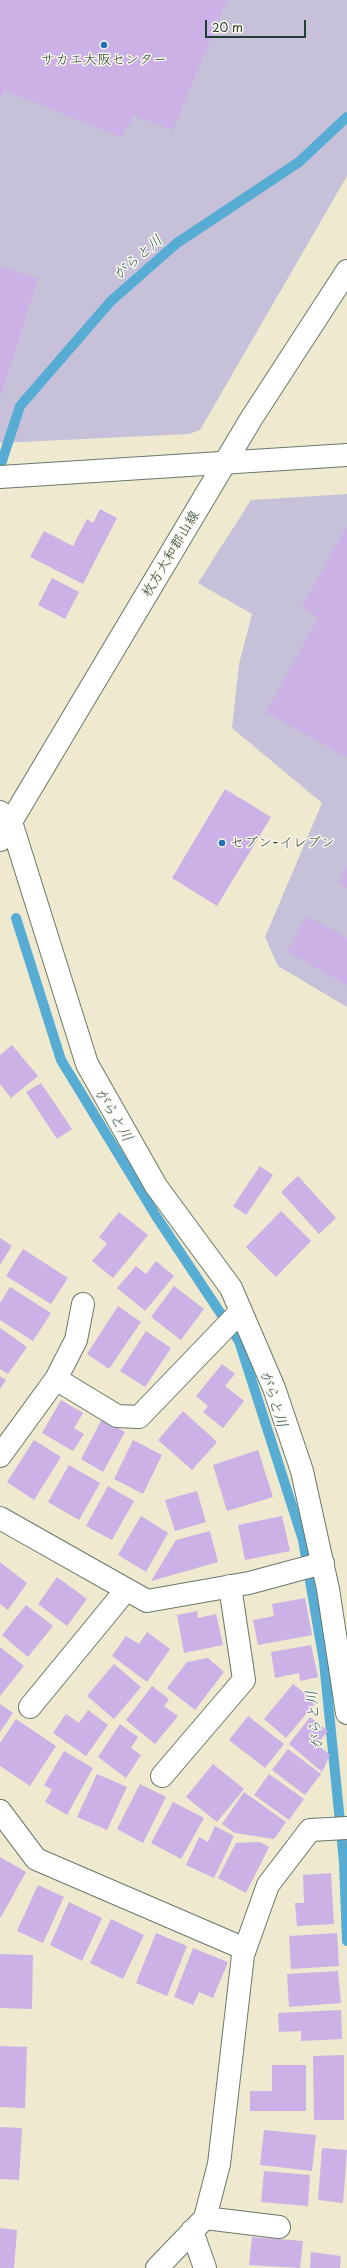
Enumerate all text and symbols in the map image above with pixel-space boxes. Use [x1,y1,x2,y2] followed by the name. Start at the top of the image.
[207,12,308,38] scale bar
[212,18,243,36] text: 20 m
[99,40,109,50] marker: サカエ大阪センター
[41,52,167,68] place label: サカエ大阪センター
[109,232,167,284] water label: がらと川
[139,508,203,600] street label: 枚方大和郡山線
[230,835,335,851] place label: セブン-イレブン
[217,838,227,848] marker: セブン-イレブン
[90,1085,136,1145] water label: がらと川
[255,1368,291,1430] water label: がらと川
[303,1689,327,1751] water label: がらと川

